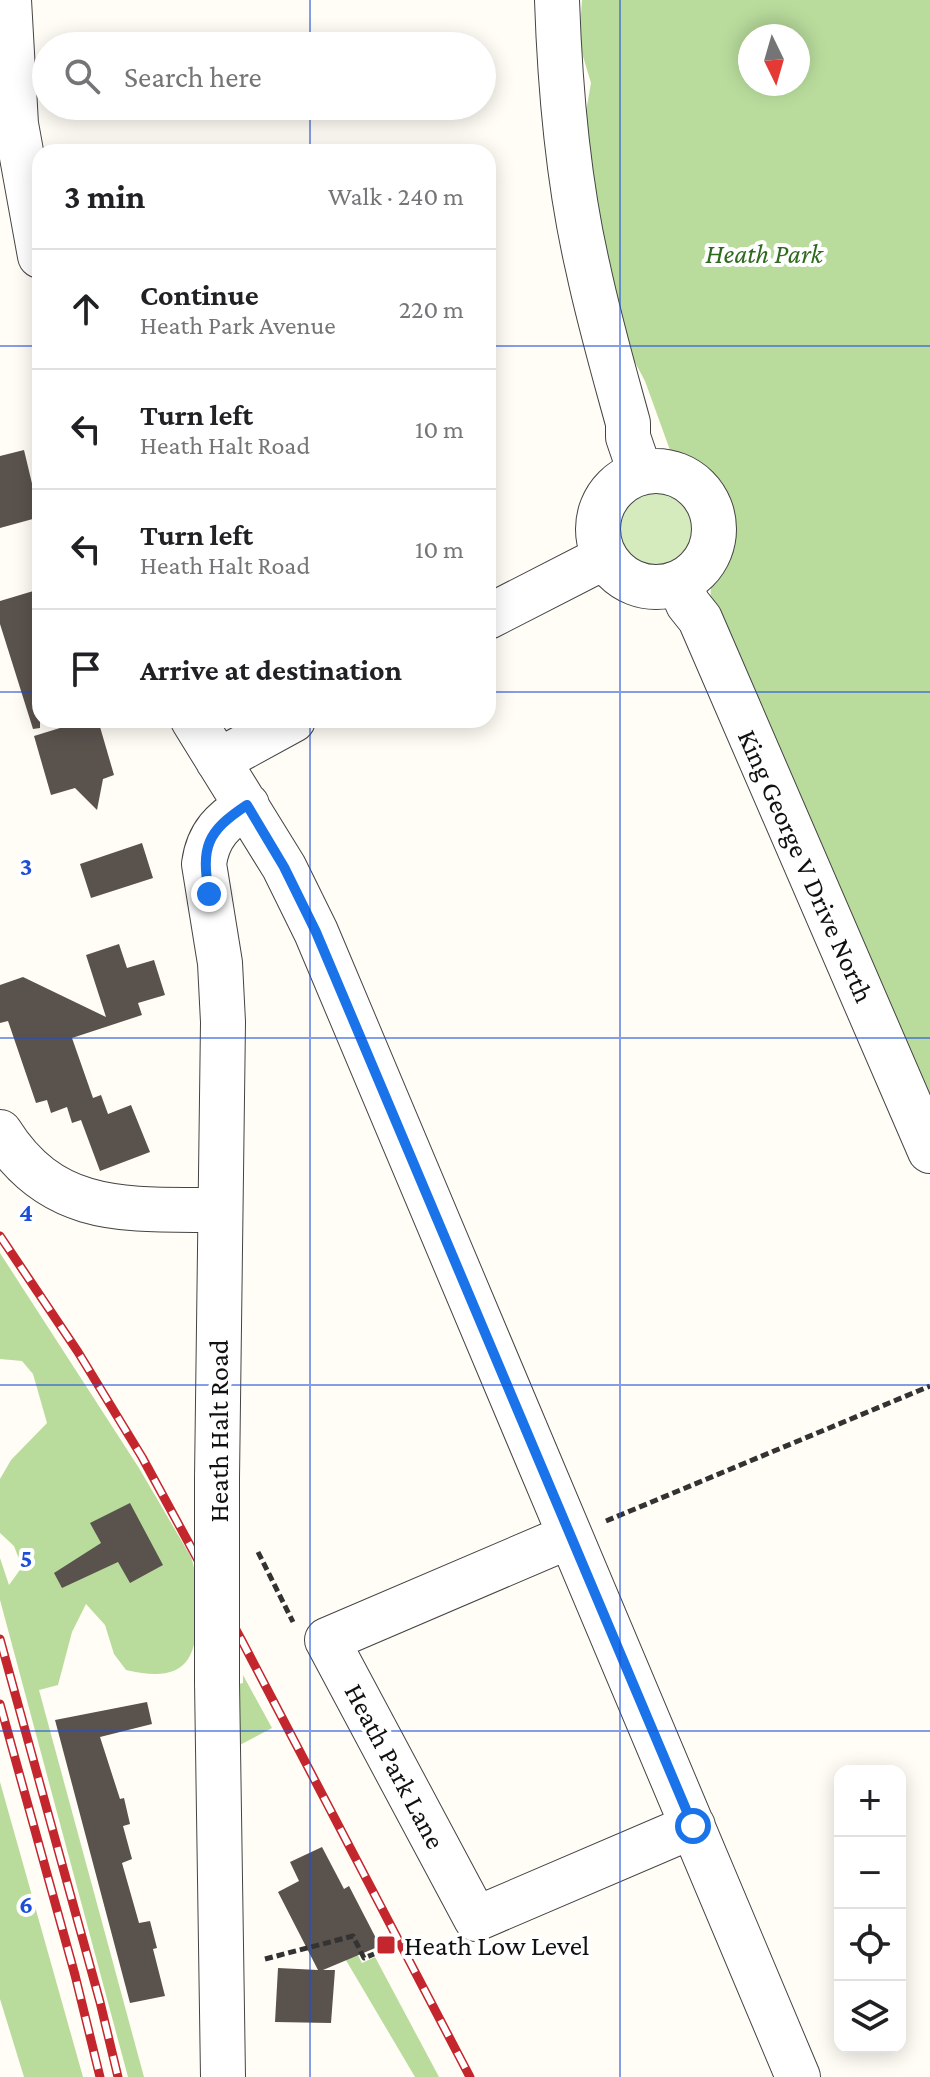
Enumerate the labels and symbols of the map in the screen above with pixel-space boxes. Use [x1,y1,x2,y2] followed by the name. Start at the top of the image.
[738,24,810,96] north arrow
[705,238,825,269] park label: Heath Park
[732,725,880,1007] street label: King George V Drive North
[20,852,32,881] text: 3
[191,876,227,912] route end
[19,1198,33,1227] text: 4
[203,1339,234,1523] street label: Heath Halt Road
[20,1544,32,1573] text: 5
[338,1678,452,1854] street label: Heath Park Lane
[675,1808,711,1844] route start
[19,1890,33,1919] text: 6
[404,1930,589,1961] place label: Heath Low Level
[375,1934,397,1956] marker: Heath Low Level

